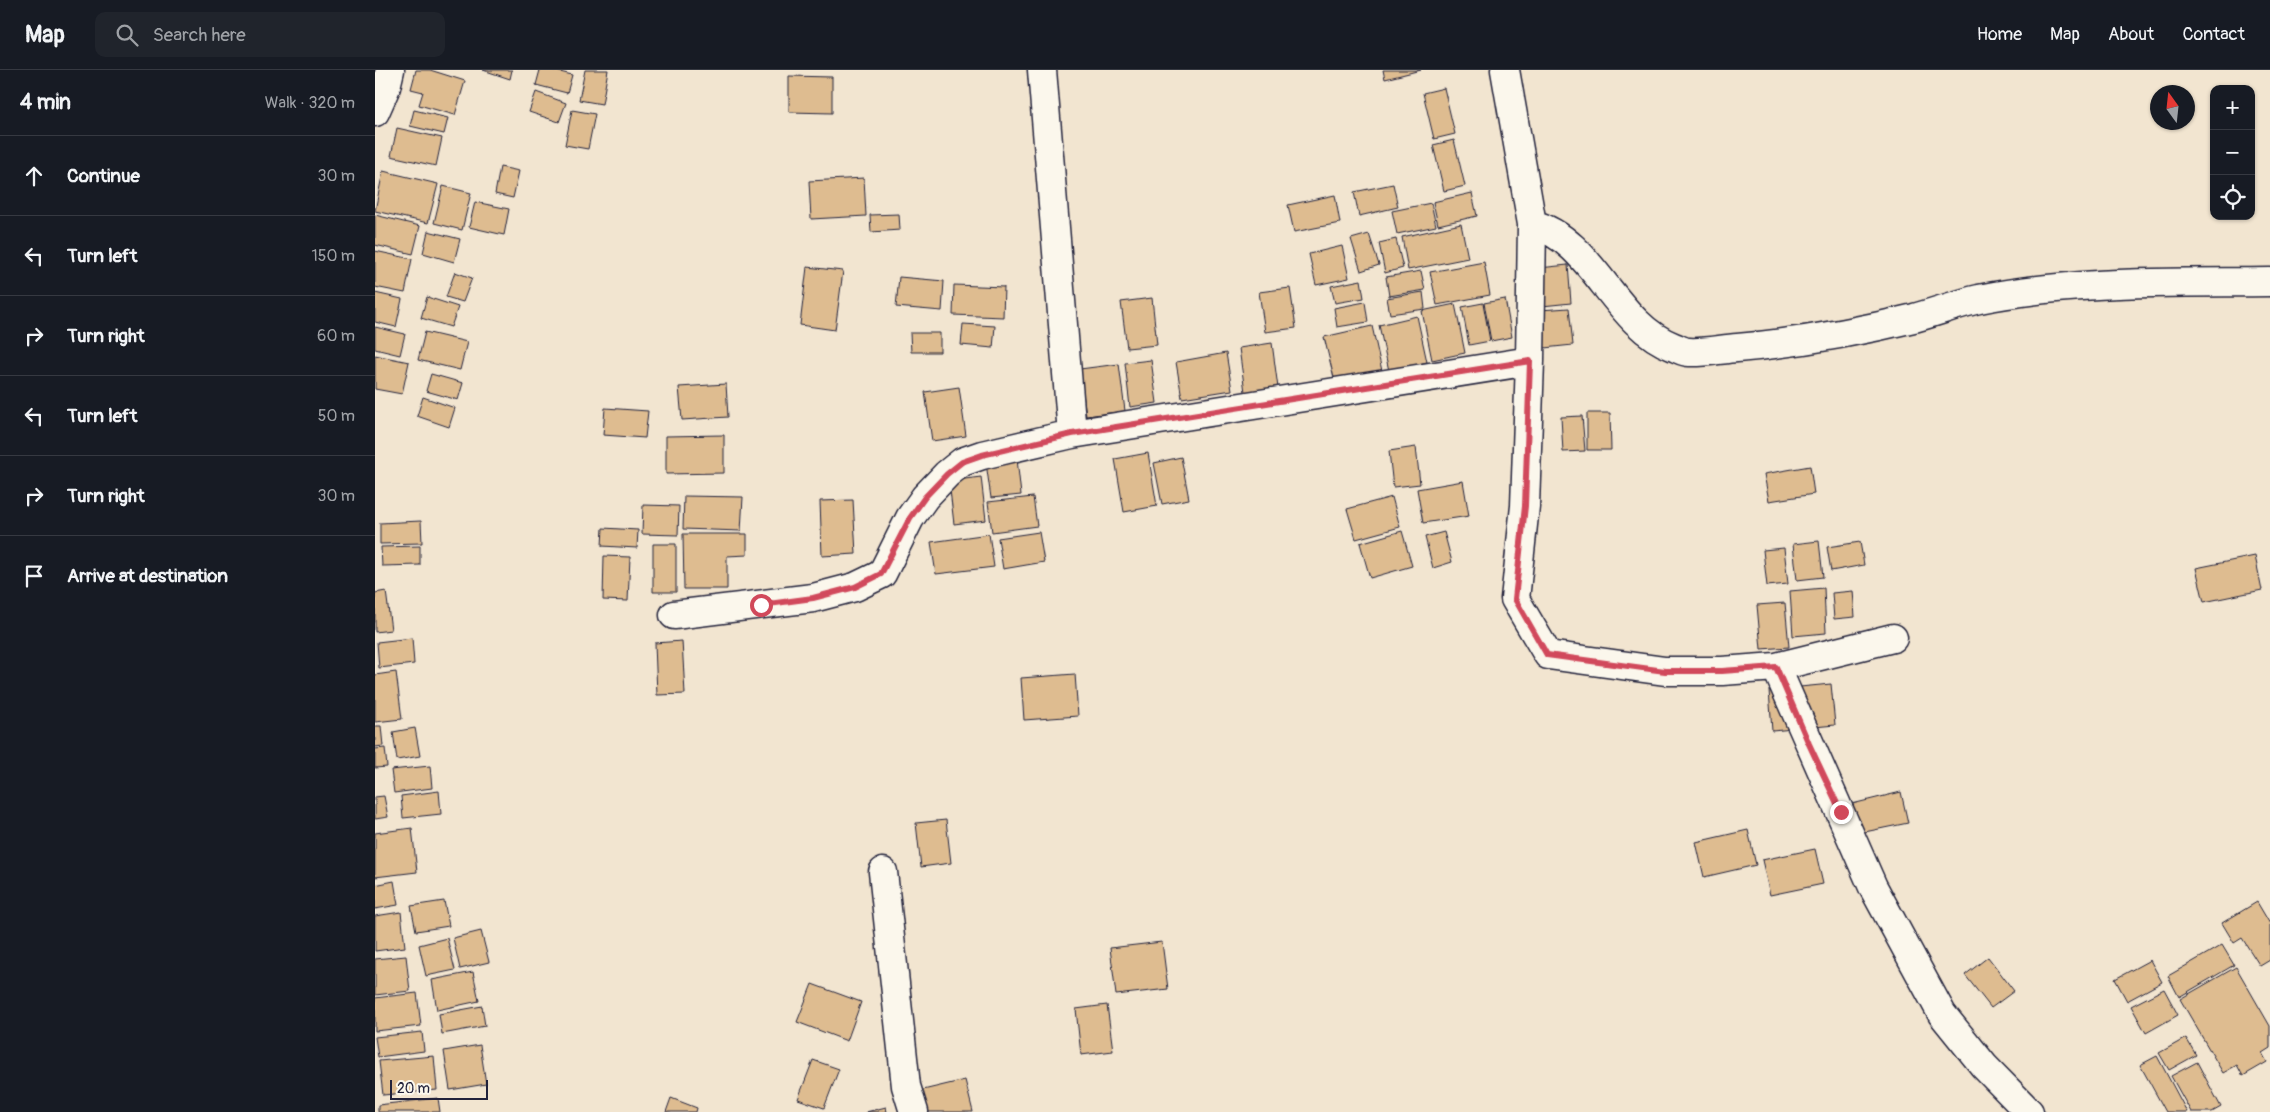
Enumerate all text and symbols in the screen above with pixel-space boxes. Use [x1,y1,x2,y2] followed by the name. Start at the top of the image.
[95,12,445,57] search box
[25,20,65,49] text: Map
[113,21,141,49] icon: search
[153,23,246,47] text: Search here
[1977,23,2022,46] text: Home
[2050,23,2080,46] text: Map
[2108,23,2154,46] text: About
[2182,23,2245,46] text: Contact
[2150,85,2195,130] north arrow
[2210,85,2255,220] map controls
[2210,85,2255,130] button: +
[20,89,71,116] text: 4 min
[265,93,355,113] text: Walk · 320 m
[2210,130,2255,175] button: −
[20,162,48,190] icon: ahead
[67,164,140,188] text: Continue
[317,166,355,186] text: 30 m
[2210,175,2255,220] button: locate
[20,242,48,270] icon: left
[67,244,137,268] text: Turn left
[311,246,355,266] text: 150 m
[20,322,48,350] icon: right
[67,324,145,348] text: Turn right
[317,326,355,346] text: 60 m
[20,402,48,430] icon: left
[67,404,137,428] text: Turn left
[318,406,355,426] text: 50 m
[20,482,48,510] icon: right
[67,484,145,508] text: Turn right
[317,486,355,506] text: 30 m
[20,562,48,590] icon: arrive
[67,564,228,588] text: Arrive at destination
[750,594,773,617] route start
[1830,801,1853,824] route end
[390,1077,487,1100] scale bar
[397,1080,430,1097] text: 20 m

